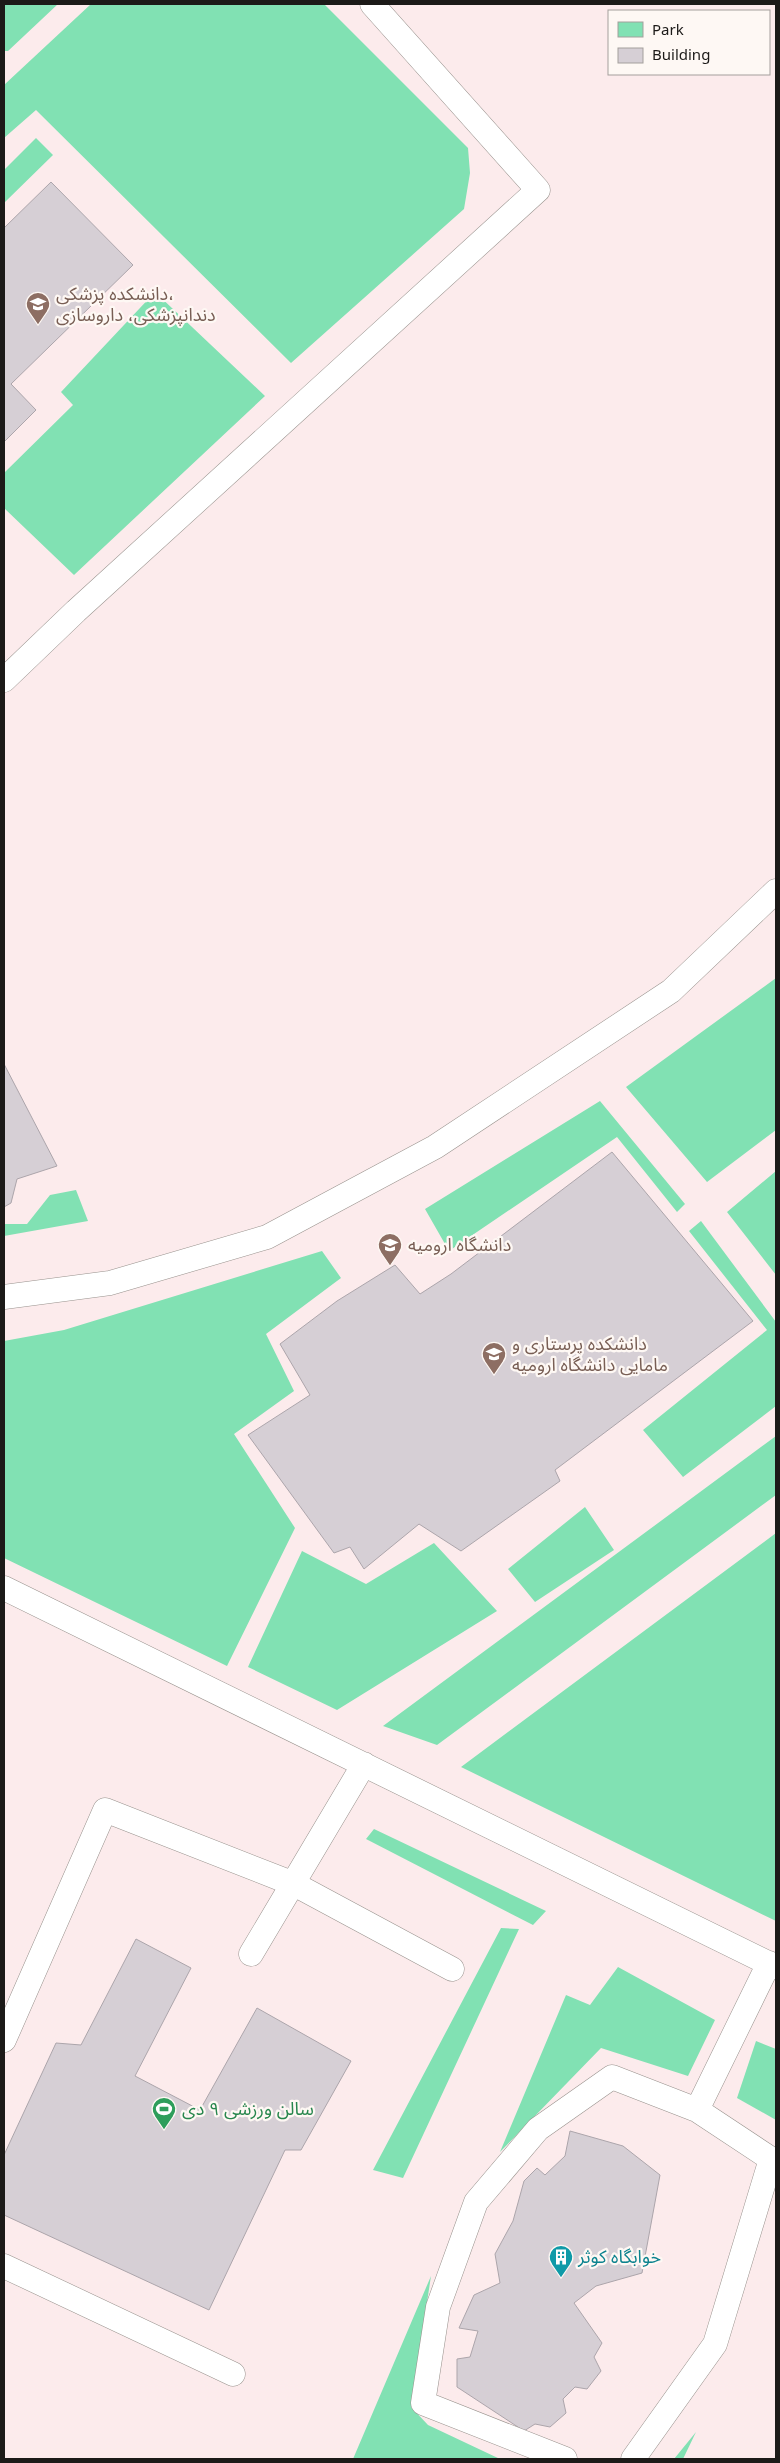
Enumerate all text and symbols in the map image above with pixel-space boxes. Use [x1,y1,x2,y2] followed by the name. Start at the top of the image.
[608,10,770,75] legend
[652,14,684,46] text: Park
[652,39,710,71] text: Building
[56,275,216,334] place label: دانشکده پزشکی، دندانپزشکی، داروسازی
[25,291,51,325] school or university icon: دانشکده پزشکی، دندانپزشکی، داروسازی
[408,1226,511,1264] place label: دانشگاه ارومیه
[377,1232,403,1266] school or university icon: دانشگاه ارومیه
[512,1325,668,1384] place label: دانشکده پرستاری و مامایی دانشگاه ارومیه
[481,1341,507,1375] school or university icon: دانشکده پرستاری و مامایی دانشگاه ارومیه
[182,2090,314,2128] place label: سالن ورزشی ۹ دی
[151,2096,177,2130] sports icon: سالن ورزشی ۹ دی
[577,2238,661,2276] place label: خوابگاه کوثر
[548,2244,574,2278] building icon: خوابگاه کوثر

